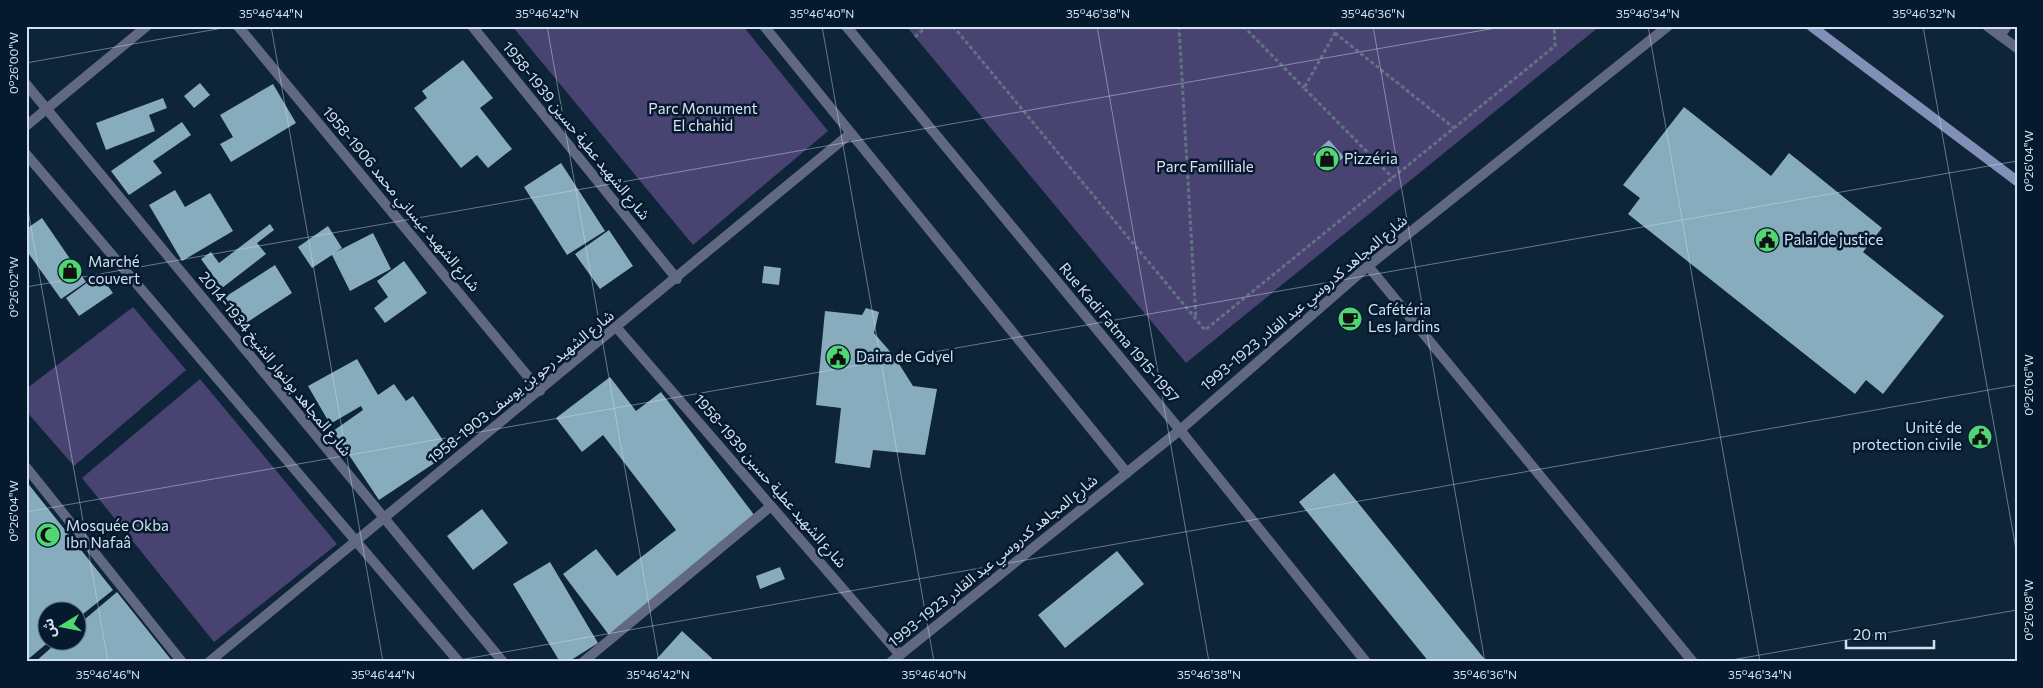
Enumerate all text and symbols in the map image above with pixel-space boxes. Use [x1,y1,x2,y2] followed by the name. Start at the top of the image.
[239,6,303,20] text: 35°46'44"N
[515,6,579,20] text: 35°46'42"N
[790,6,854,20] text: 35°46'40"N
[1066,6,1130,20] text: 35°46'38"N
[1341,6,1405,20] text: 35°46'36"N
[1616,6,1680,20] text: 35°46'34"N
[1892,6,1956,20] text: 35°46'32"N
[6,32,20,94] text: 0°26'00"W
[496,38,654,226] street label: شارع الشهيد عطية حسين 1939-1958
[648,99,758,134] park label: Parc Monument El chahid
[316,102,485,297] street label: شارع الشهيد عيساني محمد 1906-1958
[2021,130,2035,192] text: 0°26'04"W
[1314,146,1340,172] shop icon: Pizzéria
[1344,149,1398,167] place label: Pizzéria
[1156,157,1254,175] park label: Parc Familliale
[1197,210,1413,397] street label: شارع المجاهد كدروسي عبد القادر 1923-1993
[1754,227,1780,253] public building icon: Palai de justice
[1784,230,1883,248] place label: Palai de justice
[88,252,140,287] place label: Marché couvert
[6,257,20,317] text: 0°26'02"W
[57,258,83,284] shop icon: Marché couvert
[1056,259,1184,406] street label: Rue Kadi Fatma 1915-1957
[193,268,356,462] street label: شارع المجاهد بولنوار الشيخ 1934-2014
[1368,300,1440,335] place label: Cafétéria Les Jardins
[424,305,620,470] street label: شارع الشهيد رحو بن يوسف 1903-1958
[1337,306,1363,332] cafe icon: Cafétéria Les Jardins
[825,344,851,370] public building icon: Daira de Gdyel
[856,347,954,365] place label: Daira de Gdyel
[2021,354,2035,416] text: 0°26'06"W
[687,390,851,574] street label: شارع الشهيد عطية حسين 1939-1958
[1852,418,1962,453] place label: Unité de protection civile
[1967,424,1993,450] public building icon: Unité de protection civile
[884,470,1103,653] street label: شارع المجاهد كدروسي عبد القادر 1923-1993
[6,480,20,542] text: 0°26'04"W
[66,516,169,551] place label: Mosquée Okba Ibn Nafaâ
[35,522,61,548] mosque icon: Mosquée Okba Ibn Nafaâ
[2021,579,2035,641] text: 0°26'08"W
[38,600,88,650] north arrow
[39,617,59,639] text: ش
[1846,618,1933,650] scale bar
[1853,625,1887,643] text: 20 m
[76,667,140,681] text: 35°46'46"N
[351,667,415,681] text: 35°46'44"N
[626,667,690,681] text: 35°46'42"N
[902,667,966,681] text: 35°46'40"N
[1177,667,1241,681] text: 35°46'38"N
[1453,667,1517,681] text: 35°46'36"N
[1728,667,1792,681] text: 35°46'34"N

